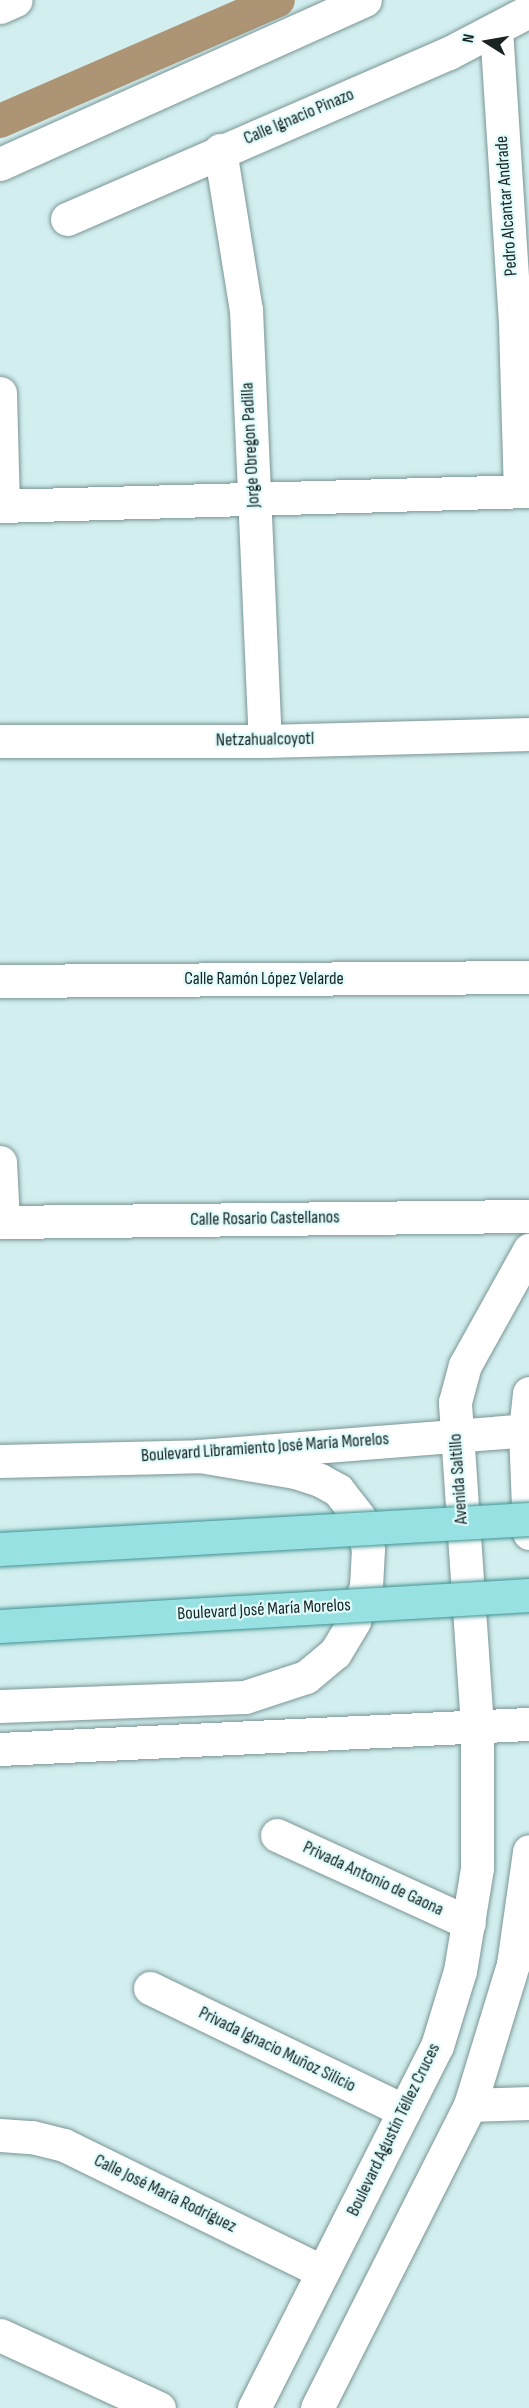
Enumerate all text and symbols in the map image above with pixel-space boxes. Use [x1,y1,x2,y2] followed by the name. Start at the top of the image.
[457,12,517,72] north arrow
[459,32,479,44] text: N
[241,84,357,150] street label: Calle Ignacio Pinazo
[491,135,523,277] street label: Pedro Alcantar Andrade
[237,382,265,508] street label: Jorge Obregon Padilla
[216,728,314,752] street label: Netzahualcoyotl
[184,968,344,990] street label: Calle Ramón López Velarde
[190,1207,340,1231] street label: Calle Rosario Castellanos
[140,1429,390,1467] street label: Boulevard Libramiento José María Morelos
[445,1433,473,1525] street label: Avenida Saltillo
[177,1595,351,1625] street label: Boulevard José María Morelos
[299,1837,447,1921] street label: Privada Antonio de Gaona
[195,2003,359,2097] street label: Privada Ignacio Muñoz Silicio
[343,2040,445,2220] street label: Boulevard Agustín Téllez Cruces
[90,2150,240,2238] street label: Calle José María Rodríguez

